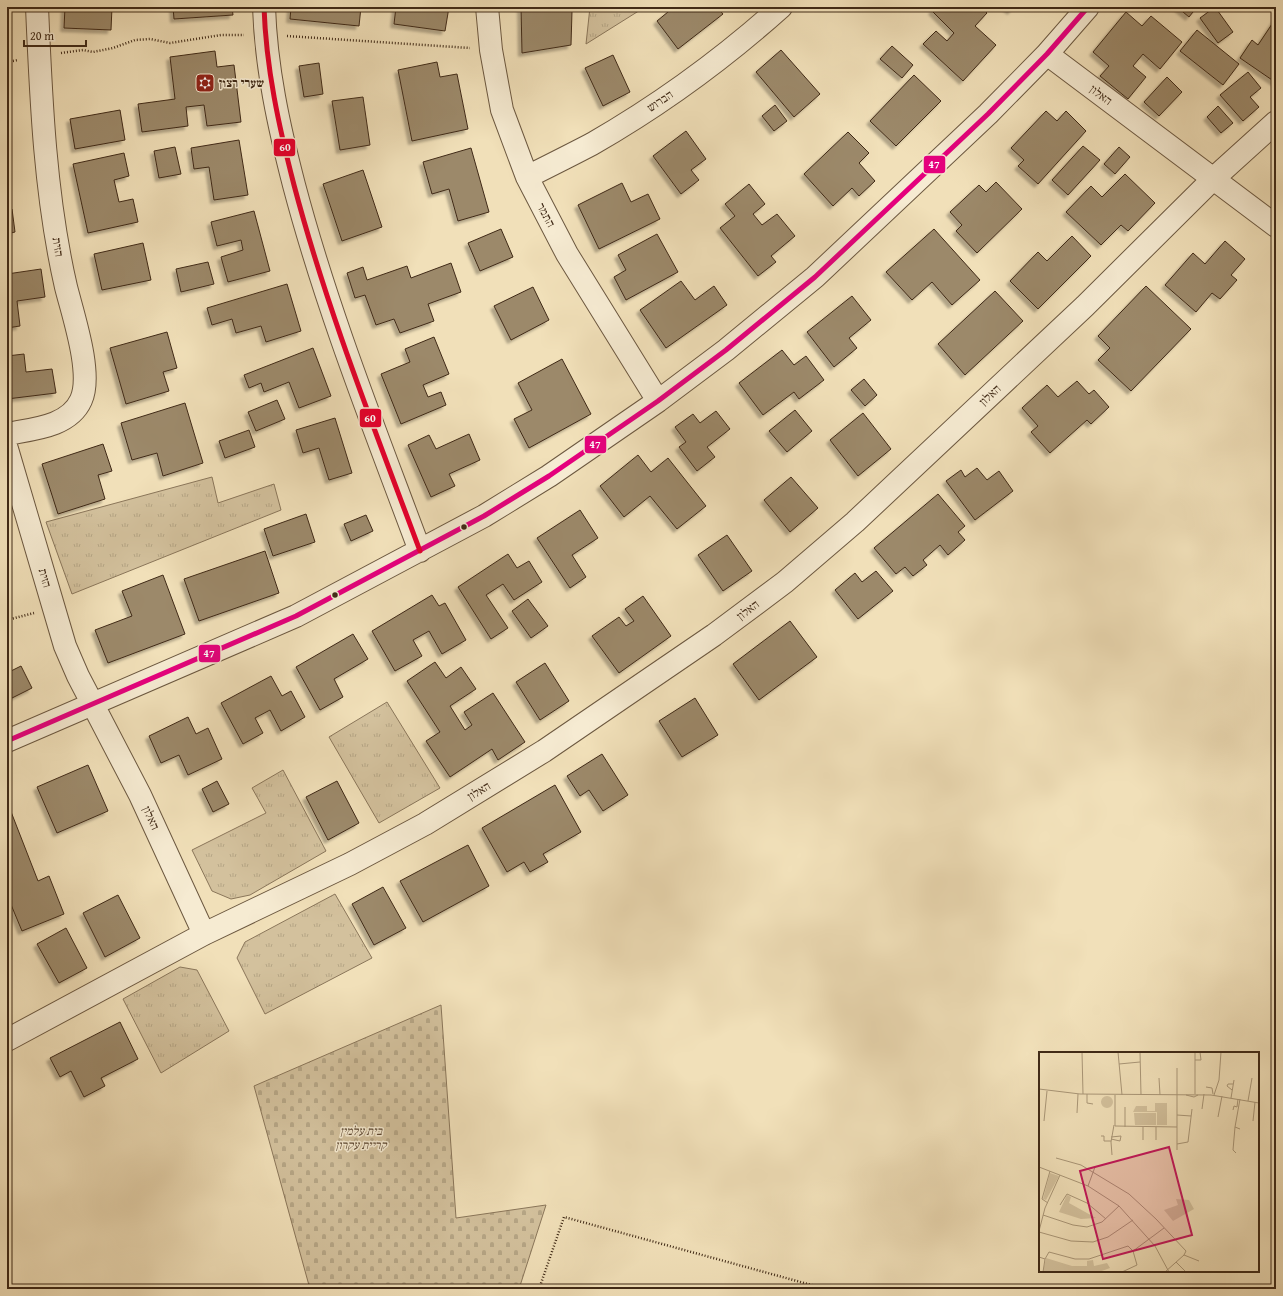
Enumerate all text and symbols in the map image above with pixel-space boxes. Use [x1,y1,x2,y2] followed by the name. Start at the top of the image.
[24,22,86,48] scale bar
[30,27,54,44] text: 20 m
[194,72,216,94] synagogue icon: שערי רצון
[219,74,264,91] place label: שערי רצון
[1086,80,1116,109] street label: האלון
[643,86,676,116] street label: הברוש
[273,138,296,157] line badge: 60
[279,139,291,155] text: 60
[923,155,946,174] line badge: 47
[928,156,940,172] text: 47
[533,200,560,230] street label: התמר
[49,236,68,258] street label: הזית
[975,380,1004,409] street label: האלון
[359,408,382,428] line badge: 60
[364,410,376,426] text: 60
[584,435,607,454] line badge: 47
[589,436,601,452] text: 47
[459,522,469,532] unlabelled marker
[35,566,56,590] street label: הזית
[330,590,340,600] unlabelled marker
[733,595,763,624] street label: האלון
[198,644,221,663] line badge: 47
[203,645,215,661] text: 47
[464,777,494,804] street label: האלון
[139,803,164,832] street label: האלון
[1039,1052,1259,1272] inset map
[336,1122,387,1153] park label: בית עלמין קריית עקרון

